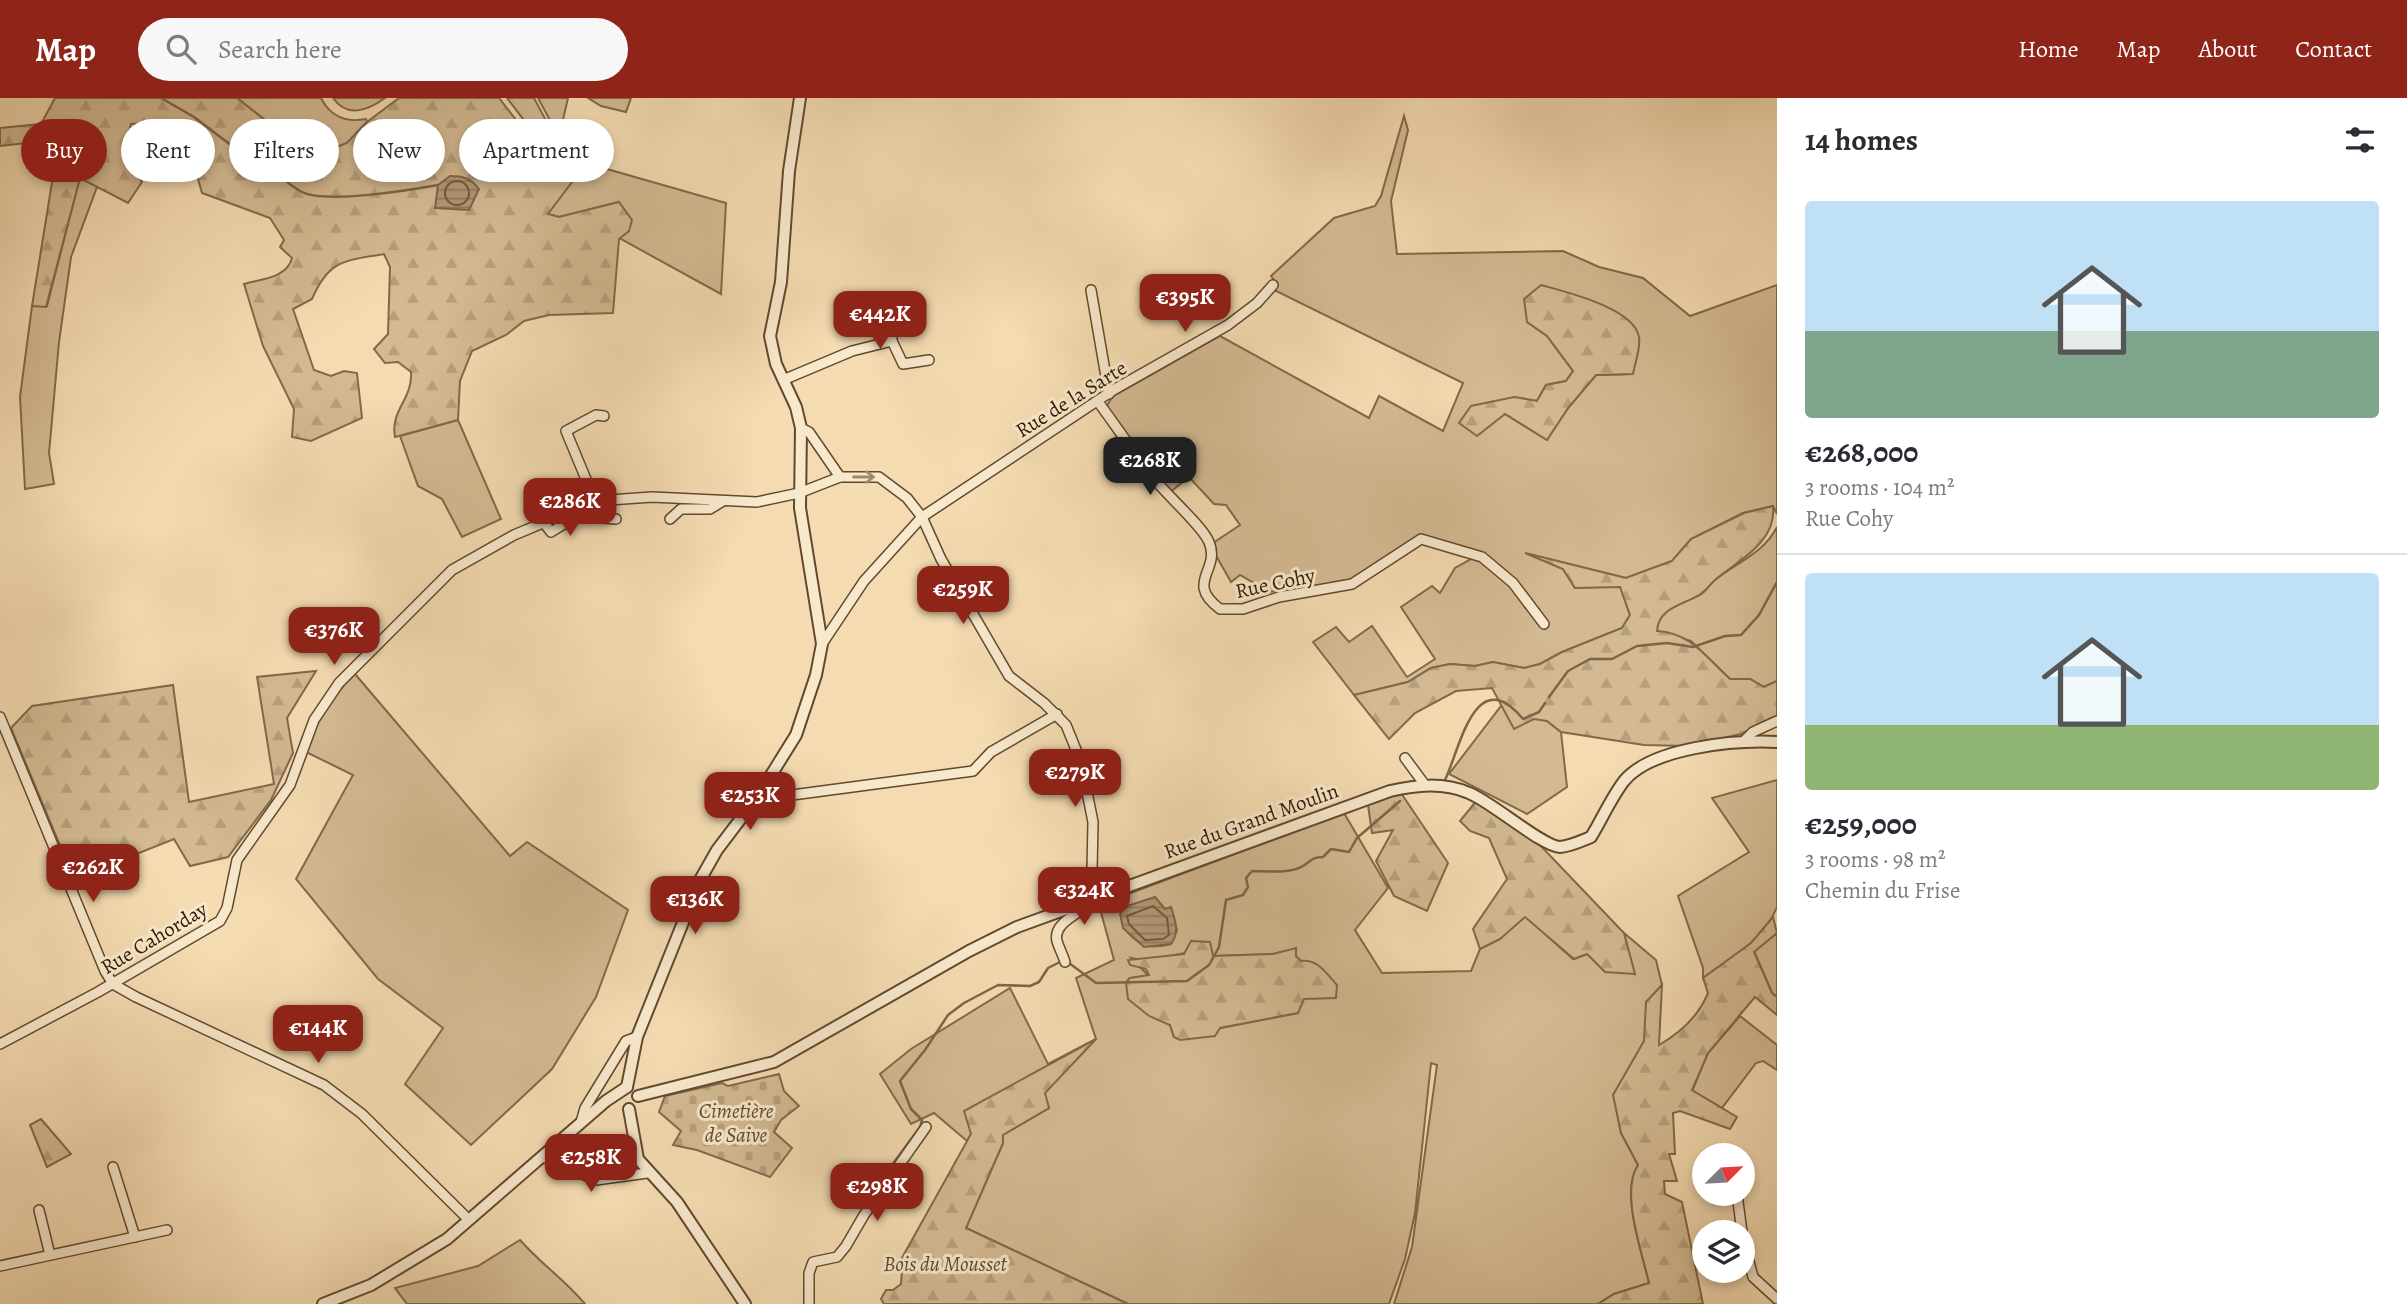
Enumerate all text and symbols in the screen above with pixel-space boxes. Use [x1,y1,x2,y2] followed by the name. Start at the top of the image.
[138,18,628,81] search box
[35,27,96,72] text: Map
[162,30,200,68] icon: search
[218,32,342,67] text: Search here
[2018,33,2079,65] text: Home
[2117,33,2161,65] text: Map
[2199,33,2257,65] text: About
[2295,33,2372,65] text: Contact
[21,119,107,182] chip: Buy
[121,119,215,182] chip: Rent
[229,119,339,182] chip: Filters
[353,119,445,182] chip: New
[459,119,614,182] chip: Apartment
[1805,120,1918,160] text: 14 homes
[2341,121,2379,159] icon: filters
[2029,247,2155,373] icon: home
[1136,274,1234,334] pin: €395K
[1156,281,1214,312] text: €395K
[831,292,929,351] pin: €442K
[849,298,911,329] text: €442K
[1010,354,1132,444] street label: Rue de la Sarte
[1805,432,1918,472] text: €268,000
[1101,438,1199,497] pin: €268K
[1119,444,1181,475] text: €268K
[853,470,876,484] one-way arrow
[1805,472,1954,503] text: 3 rooms · 104 m²
[521,478,619,538] pin: €286K
[539,485,601,516] text: €286K
[1805,503,1893,534] text: Rue Cohy
[1233,561,1318,605] street label: Rue Cohy
[914,566,1012,626] pin: €259K
[933,573,993,604] text: €259K
[285,608,383,667] pin: €376K
[305,614,363,645] text: €376K
[2029,619,2155,745] icon: home
[1026,750,1124,809] pin: €279K
[1045,756,1105,787] text: €279K
[701,772,799,832] pin: €253K
[1160,776,1342,866] street label: Rue du Grand Moulin
[720,779,780,810] text: €253K
[1805,804,1917,844] text: €259,000
[44,844,142,904] pin: €262K
[1805,844,1946,875] text: 3 rooms · 98 m²
[62,851,124,882] text: €262K
[1035,868,1133,927] pin: €324K
[1054,874,1114,905] text: €324K
[1805,875,1960,906] text: Chemin du Frise
[646,876,744,936] pin: €136K
[666,883,724,914] text: €136K
[96,895,213,981] street label: Rue Cahorday
[269,1006,367,1065] pin: €144K
[289,1012,347,1043] text: €144K
[699,1097,774,1149] park label: Cimetière de Saive
[542,1134,640,1194] pin: €258K
[561,1141,621,1172] text: €258K
[1692,1143,1755,1206] north arrow
[1692,1143,1755,1283] map controls
[828,1164,926,1223] pin: €298K
[846,1170,908,1201] text: €298K
[1692,1220,1755,1283] button: layers
[883,1250,1008,1278] park label: Bois du Mousset

